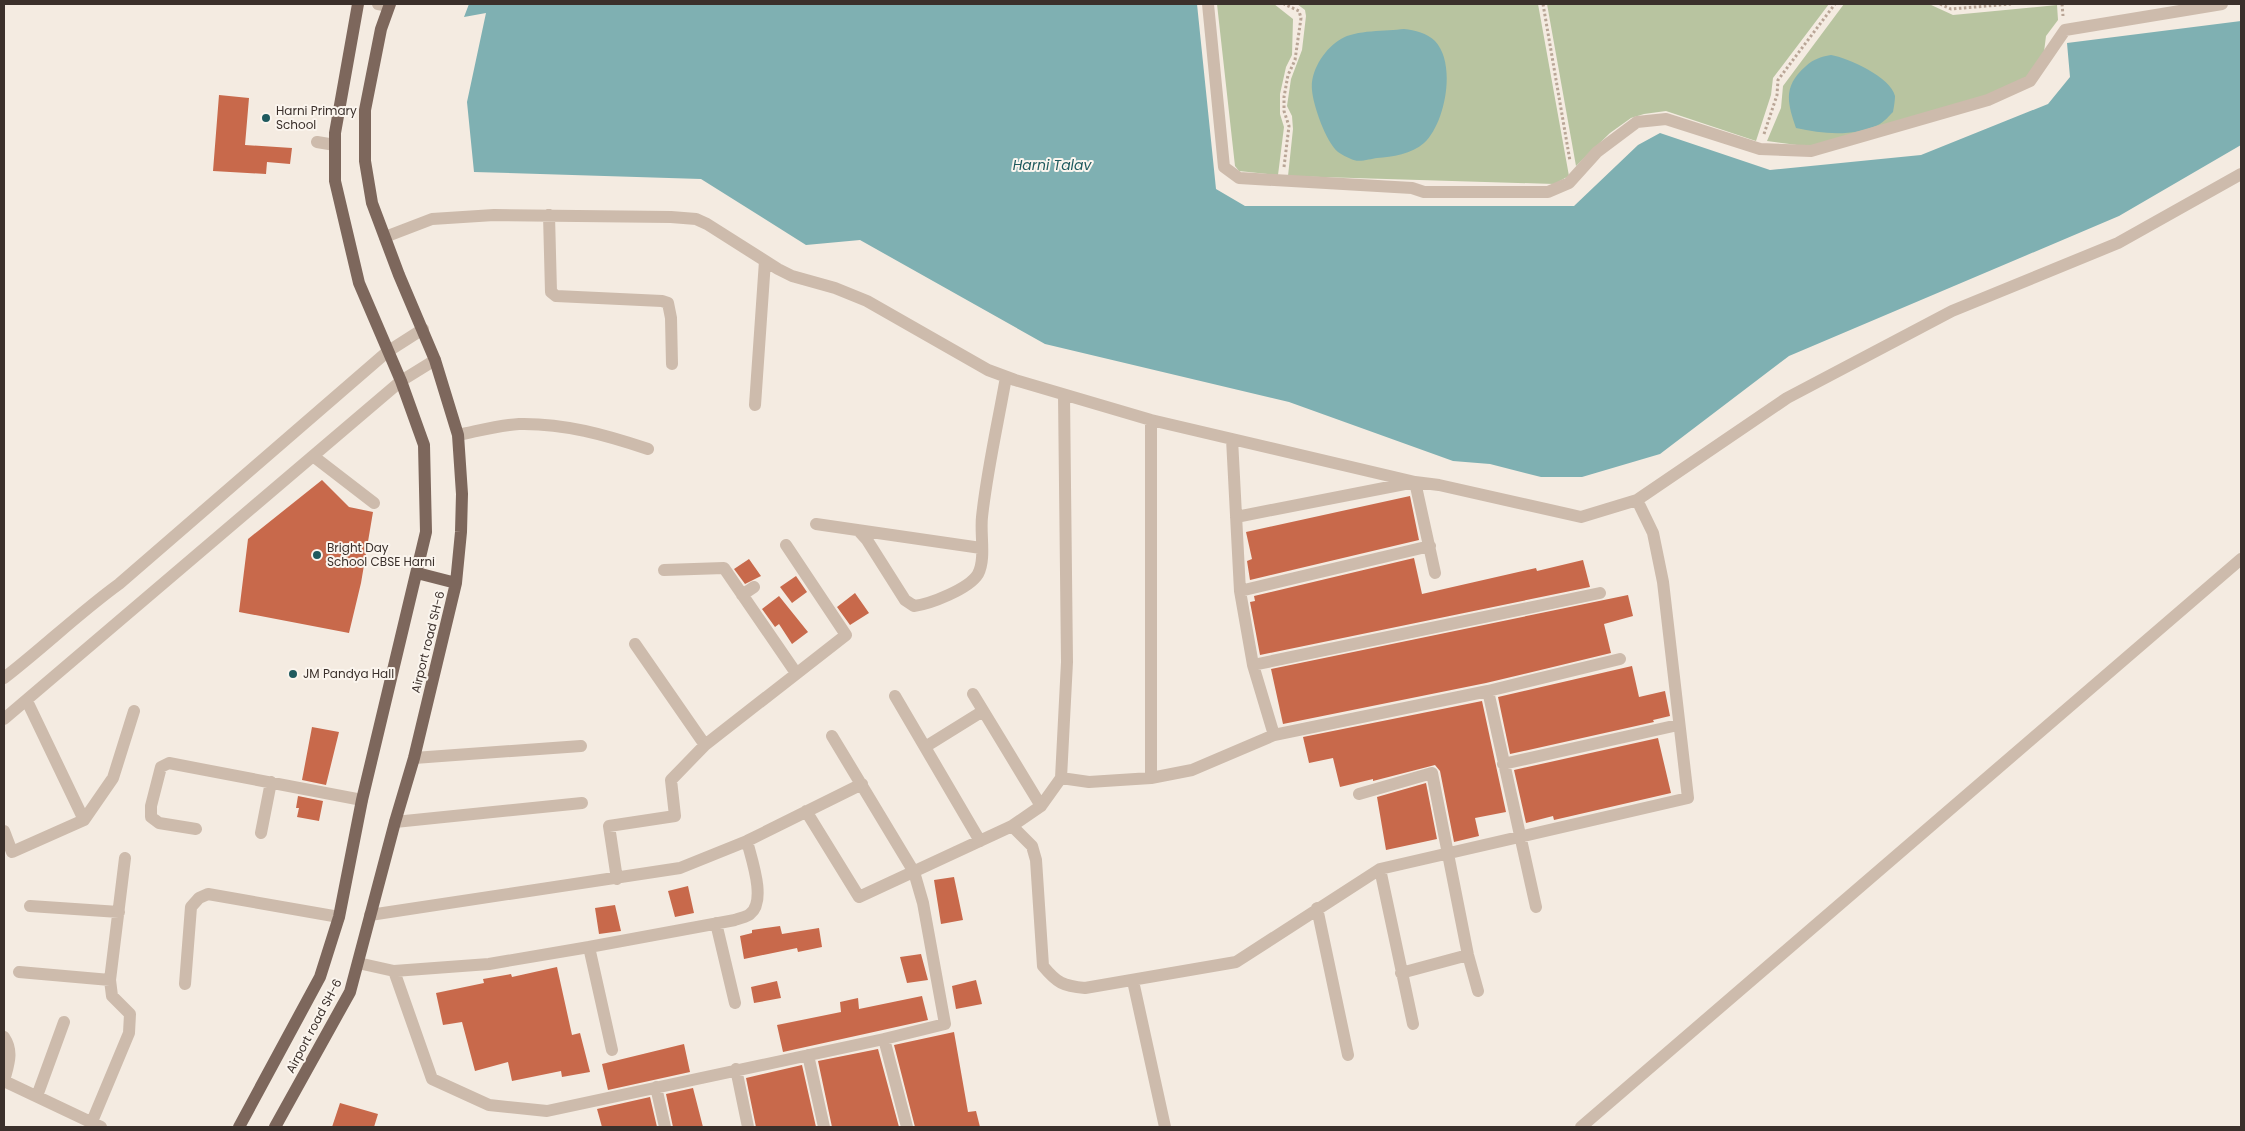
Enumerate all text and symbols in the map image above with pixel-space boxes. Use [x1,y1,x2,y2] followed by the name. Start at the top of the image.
[276,102,357,133] place label: Harni Primary School
[260,112,272,124] marker: Harni Primary School
[1013,155,1093,175] water label: Harni Talav
[327,539,435,570] place label: Bright Day School CBSE Harni
[311,549,323,561] marker: Bright Day School CBSE Harni
[407,589,448,695] street label: Airport road SH-6
[303,665,394,682] place label: JM Pandya Hall
[287,668,299,680] marker: JM Pandya Hall
[282,976,346,1076] street label: Airport road SH-6

